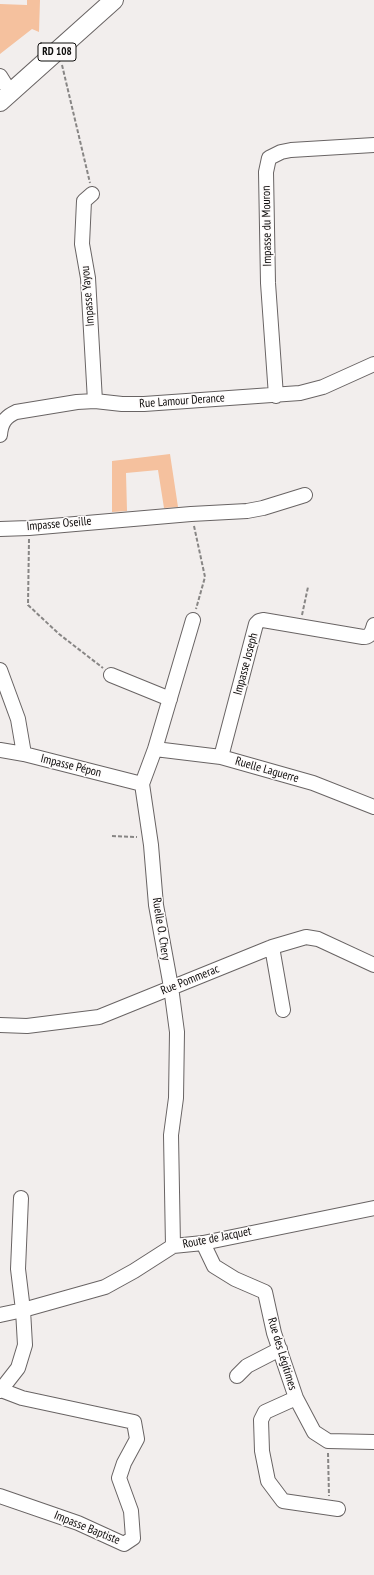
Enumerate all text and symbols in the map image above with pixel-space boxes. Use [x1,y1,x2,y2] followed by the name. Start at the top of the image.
[38,43,76,61] road number: RD 108
[259,185,275,267] street label: Impasse du Mouron
[78,265,98,327] street label: Impasse Yayou
[139,391,225,411] street label: Rue Lamour Derance
[26,514,92,534] street label: Impasse Oseille
[231,631,261,697] street label: Impasse Joseph
[39,752,103,780] street label: Impasse Pépon
[234,754,300,786] street label: Ruelle Laguerre
[149,897,173,961] street label: Ruelle O. Chery
[159,962,221,998] street label: Rue Pommerac
[182,1224,252,1252] street label: Route de Jacquet
[264,1316,300,1392] street label: Rue des Légitimes
[52,1508,122,1548] street label: Impasse Baptiste

